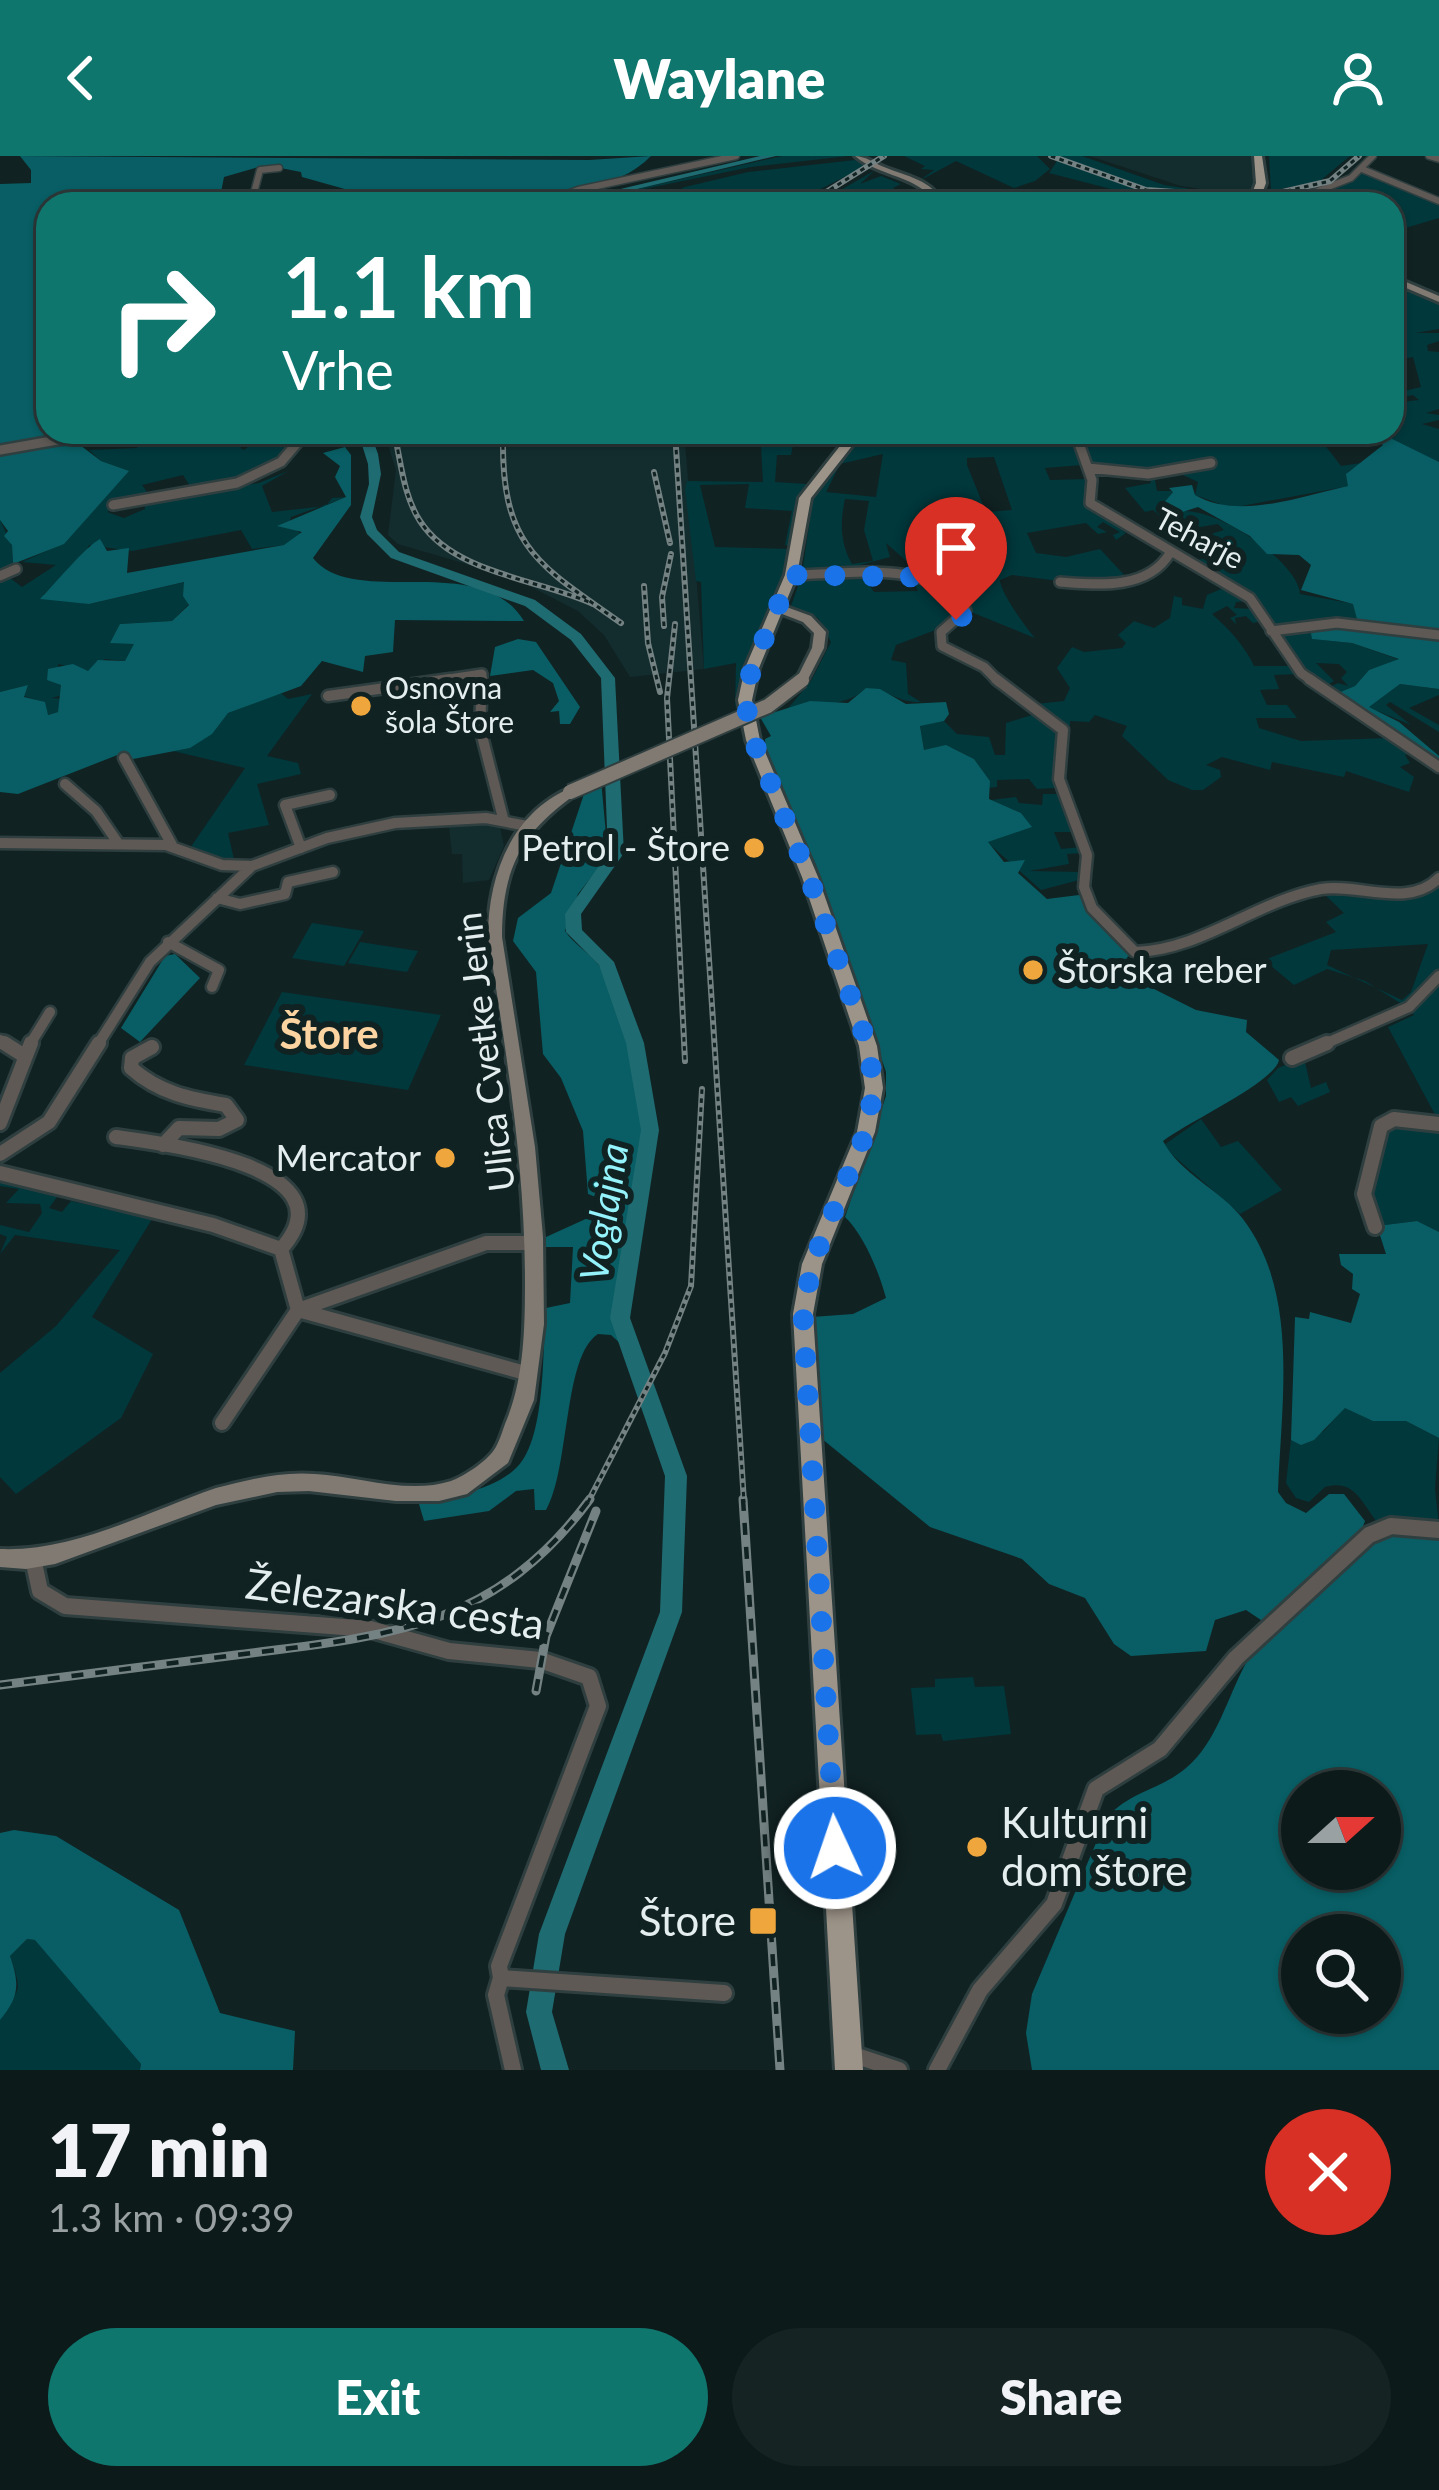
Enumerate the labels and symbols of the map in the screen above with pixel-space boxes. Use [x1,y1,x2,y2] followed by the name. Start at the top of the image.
[905,497,1007,620] pin
[1149,499,1251,576] street label: Teharje
[385,669,514,739] place label: Osnovna šola Štore
[348,693,374,719] marker: Osnovna šola Štore
[521,825,730,869] place label: Petrol - Štore
[741,835,767,861] marker: Petrol - Štore
[445,910,523,1194] street label: Ulica Cvetke Jerin
[1057,947,1267,991] place label: Štorska reber
[1020,957,1046,983] marker: Štorska reber
[279,1008,379,1058] district label: Štore
[276,1135,421,1179] place label: Mercator
[569,1140,637,1284] water label: Voglajna
[432,1145,458,1171] marker: Mercator
[243,1557,547,1649] street label: Železarska cesta
[1281,1770,1401,1890] north arrow
[772,1785,898,1911] position arrow
[1001,1797,1187,1895] place label: Kulturni dom štore
[964,1834,990,1860] marker: Kulturni dom štore
[639,1895,736,1945] place label: Štore
[747,1905,779,1937] marker: Štore

